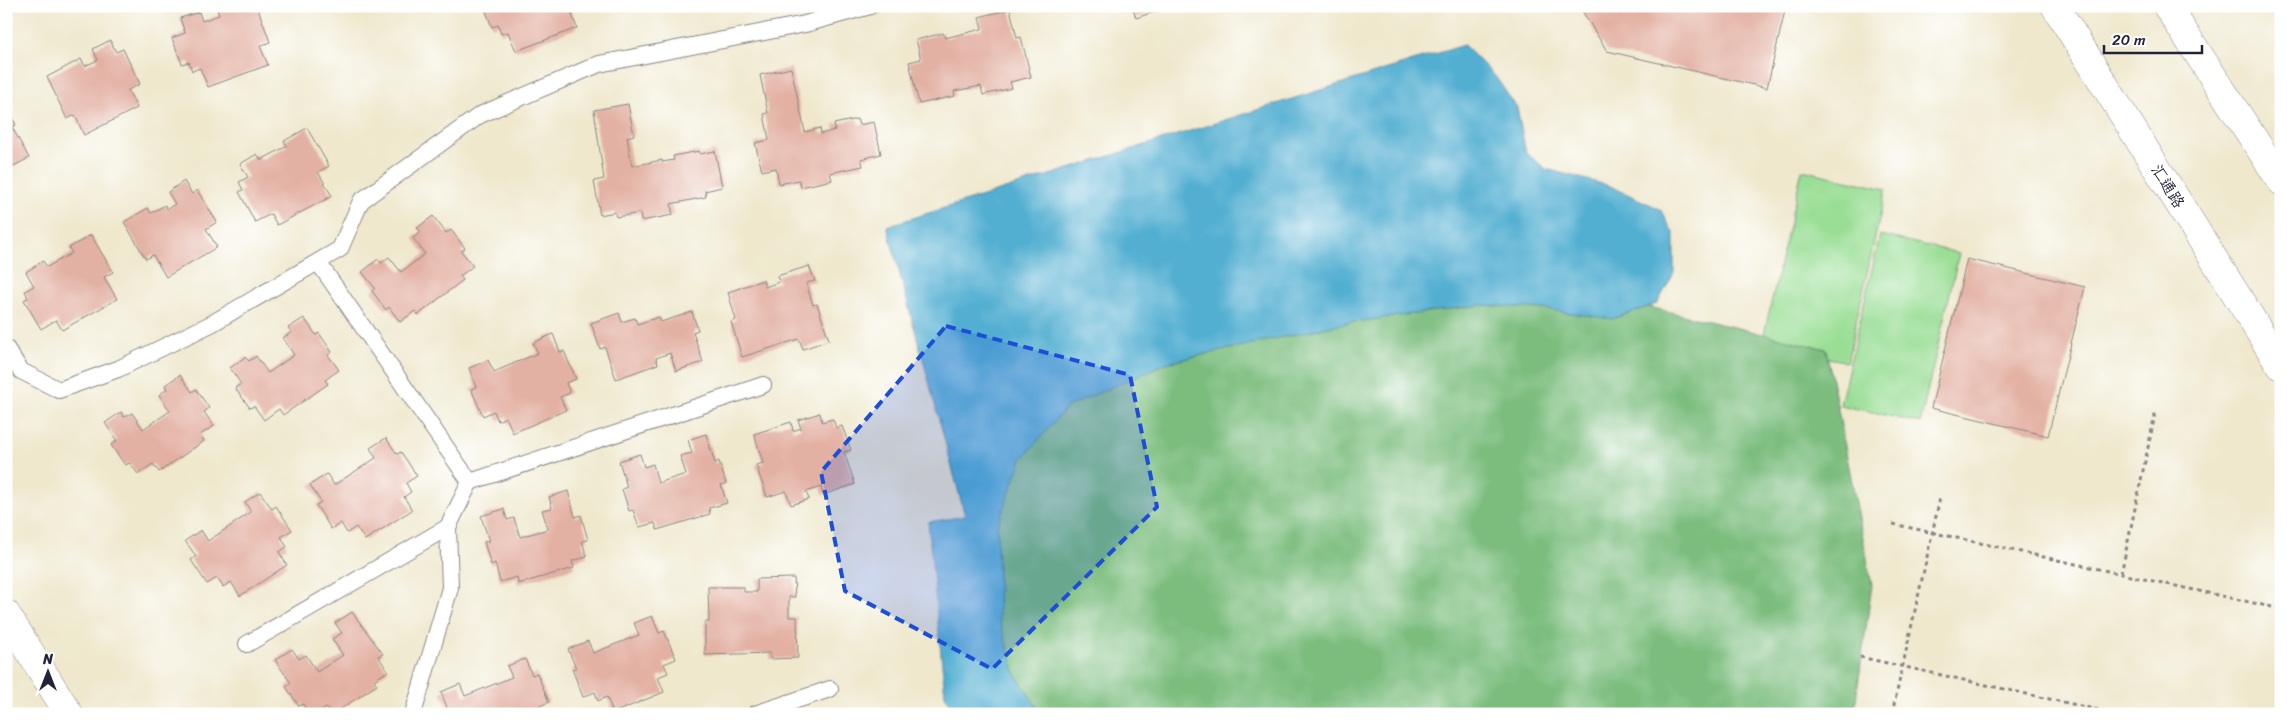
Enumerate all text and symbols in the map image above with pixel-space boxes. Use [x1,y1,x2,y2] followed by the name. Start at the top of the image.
[2104,22,2202,54] scale bar
[2112,27,2146,53] text: 20 m
[2143,158,2193,214] street label: 汇通路
[42,647,53,672] text: N
[22,648,72,698] north arrow

